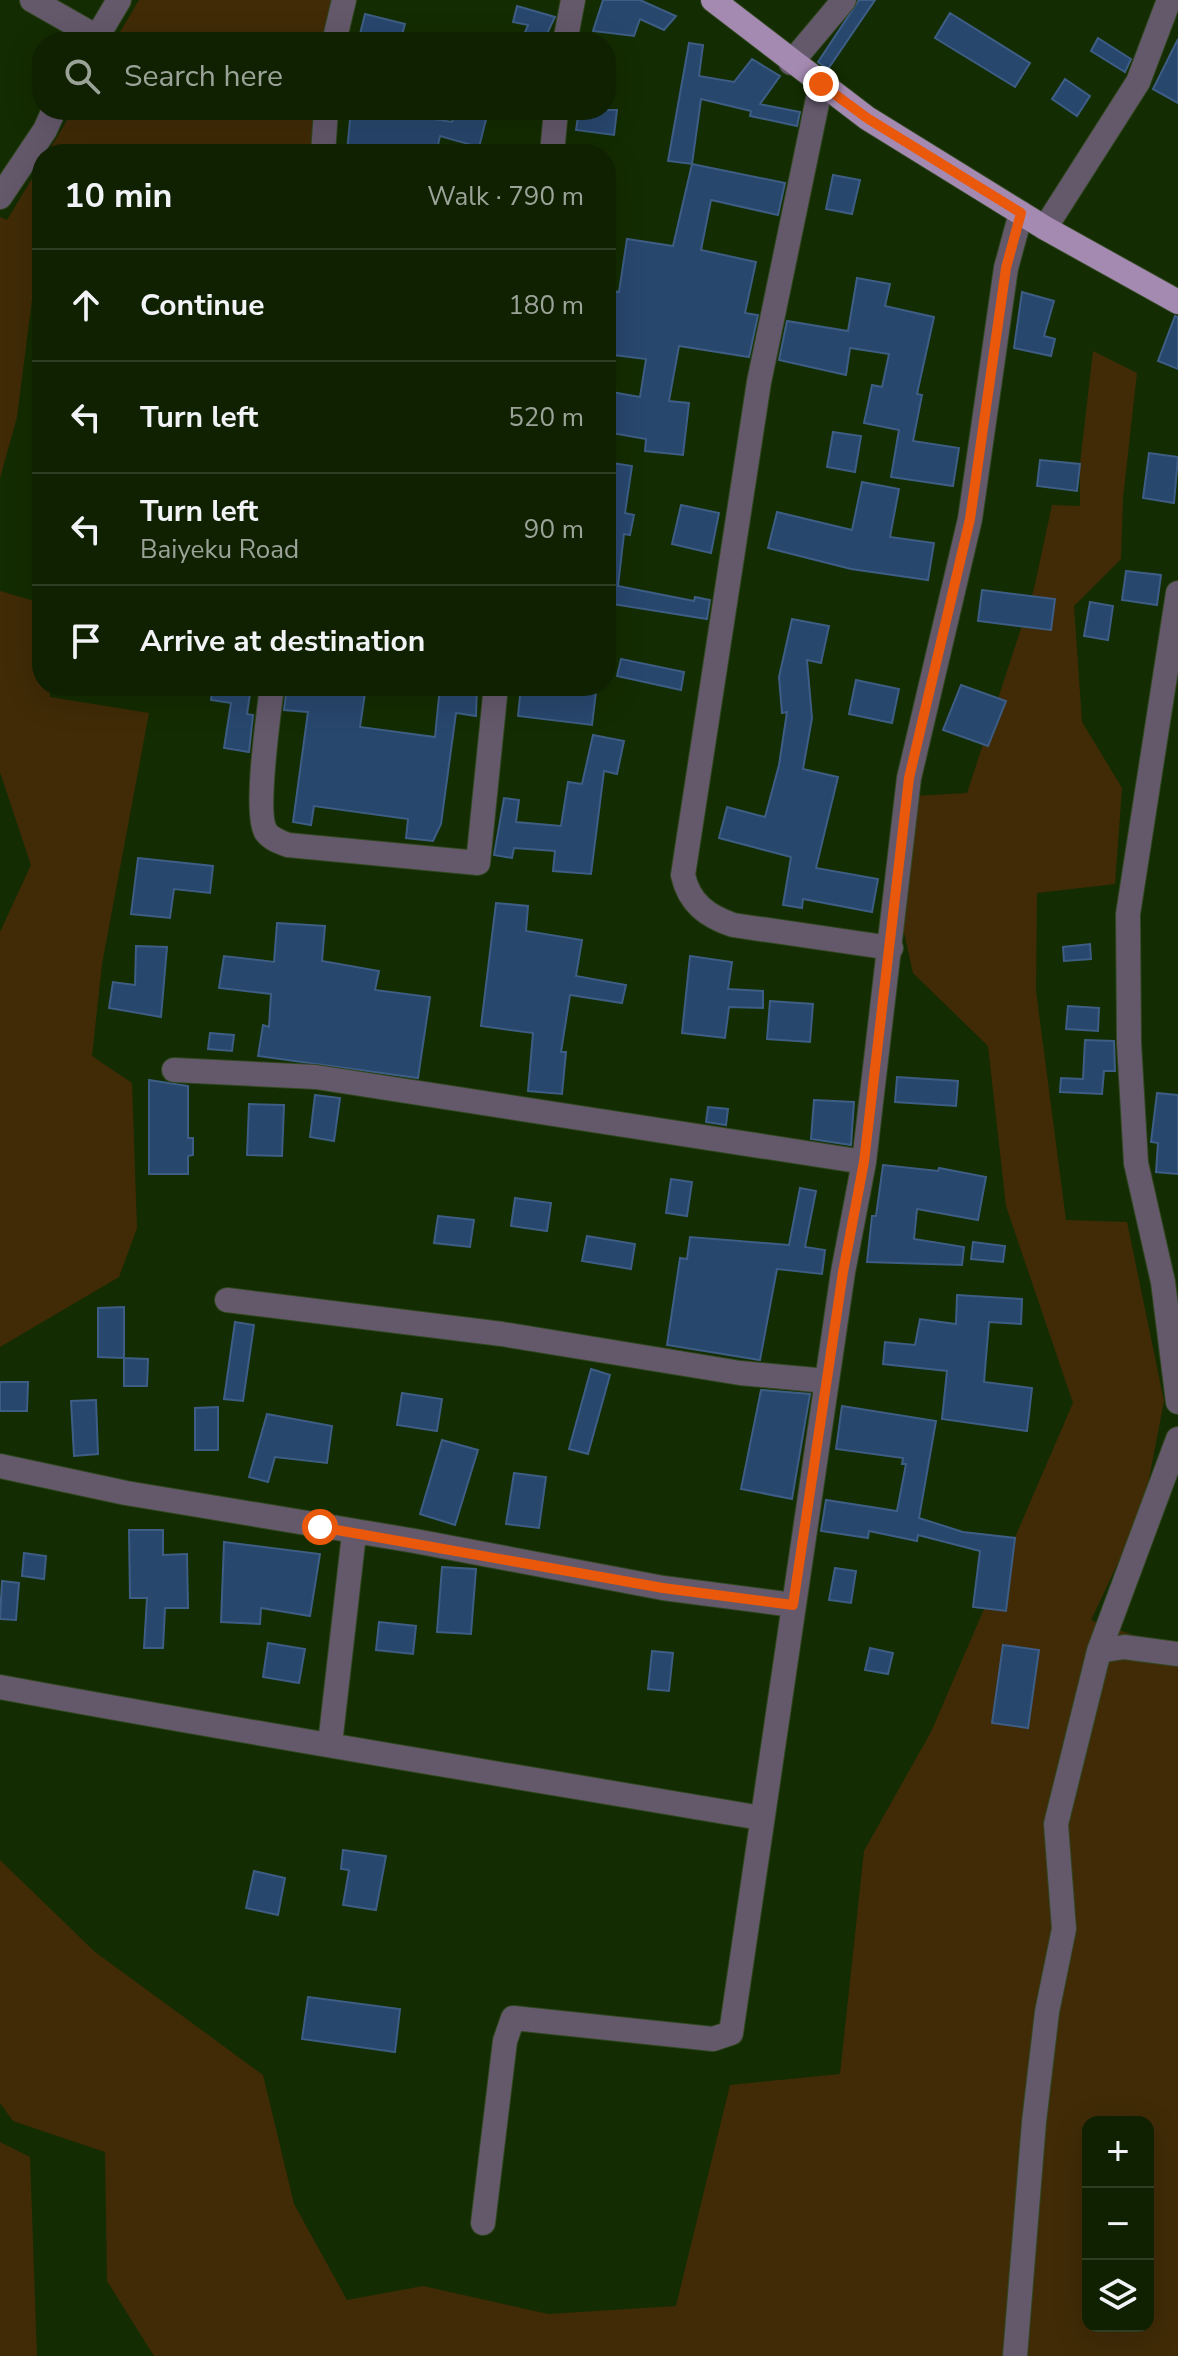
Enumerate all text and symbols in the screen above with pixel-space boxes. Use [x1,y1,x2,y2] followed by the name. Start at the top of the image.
[32,32,616,120] search box
[60,54,104,98] icon: search
[124,56,283,97] text: Search here
[803,66,839,102] route end
[64,173,172,219] text: 10 min
[427,179,584,214] text: Walk · 790 m
[64,283,108,327] icon: ahead
[140,285,265,326] text: Continue
[508,288,584,323] text: 180 m
[64,395,108,439] icon: left
[140,397,258,438] text: Turn left
[508,400,584,435] text: 520 m
[140,491,258,532] text: Turn left
[64,507,108,551] icon: left
[524,512,584,547] text: 90 m
[140,532,299,567] text: Baiyeku Road
[64,619,108,663] icon: arrive
[140,621,425,662] text: Arrive at destination
[302,1509,338,1545] route start
[1082,2116,1154,2332] map controls
[1082,2116,1154,2188] button: +
[1082,2188,1154,2260] button: −
[1082,2260,1154,2332] button: layers

